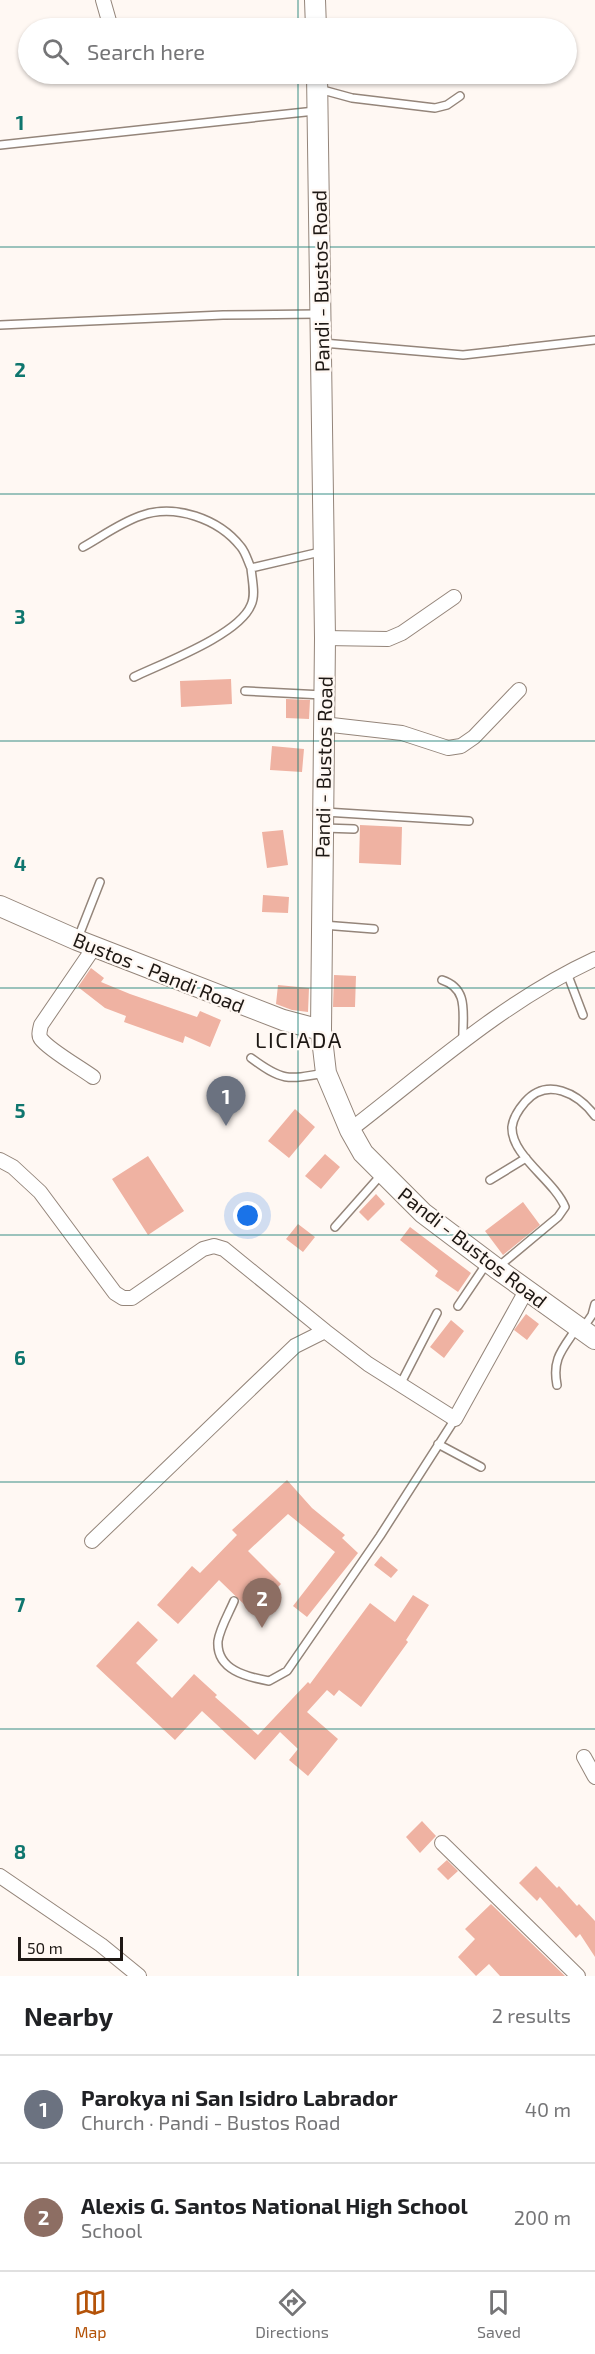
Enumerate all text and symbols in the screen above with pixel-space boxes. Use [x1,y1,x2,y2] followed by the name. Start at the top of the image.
[18,18,577,84] search box
[39,35,72,68] icon: search
[87,38,205,64] text: Search here
[16,110,24,134] text: 1
[306,190,334,372] street label: Pandi - Bustos Road
[14,357,26,381] text: 2
[14,604,26,628] text: 3
[309,676,337,858] street label: Pandi - Bustos Road
[14,851,27,875] text: 4
[70,927,248,1017] street label: Bustos - Pandi Road
[255,1026,343,1052] district label: LICIADA
[206,1076,246,1126] pin: 1
[14,1098,26,1122] text: 5
[394,1181,552,1313] street label: Pandi - Bustos Road
[233,1201,262,1230] your location
[14,1345,26,1369] text: 6
[242,1578,282,1628] pin: 2
[15,1592,26,1616] text: 7
[14,1839,26,1863] text: 8
[18,1934,123,1962] scale bar
[27,1938,63,1957] text: 50 m
[24,2000,113,2031] text: Nearby
[492,2003,571,2027] text: 2 results
[81,2084,398,2110] text: Parokya ni San Isidro Labrador
[39,2097,48,2121] text: 1
[525,2097,571,2121] text: 40 m
[81,2110,340,2134] text: Church · Pandi - Bustos Road
[81,2192,468,2218] text: Alexis G. Santos National High School
[38,2205,49,2229] text: 2
[514,2205,571,2229] text: 200 m
[81,2218,142,2242] text: School
[74,2286,107,2341] tab: Map
[255,2286,329,2341] tab: Directions
[477,2286,521,2341] tab: Saved

